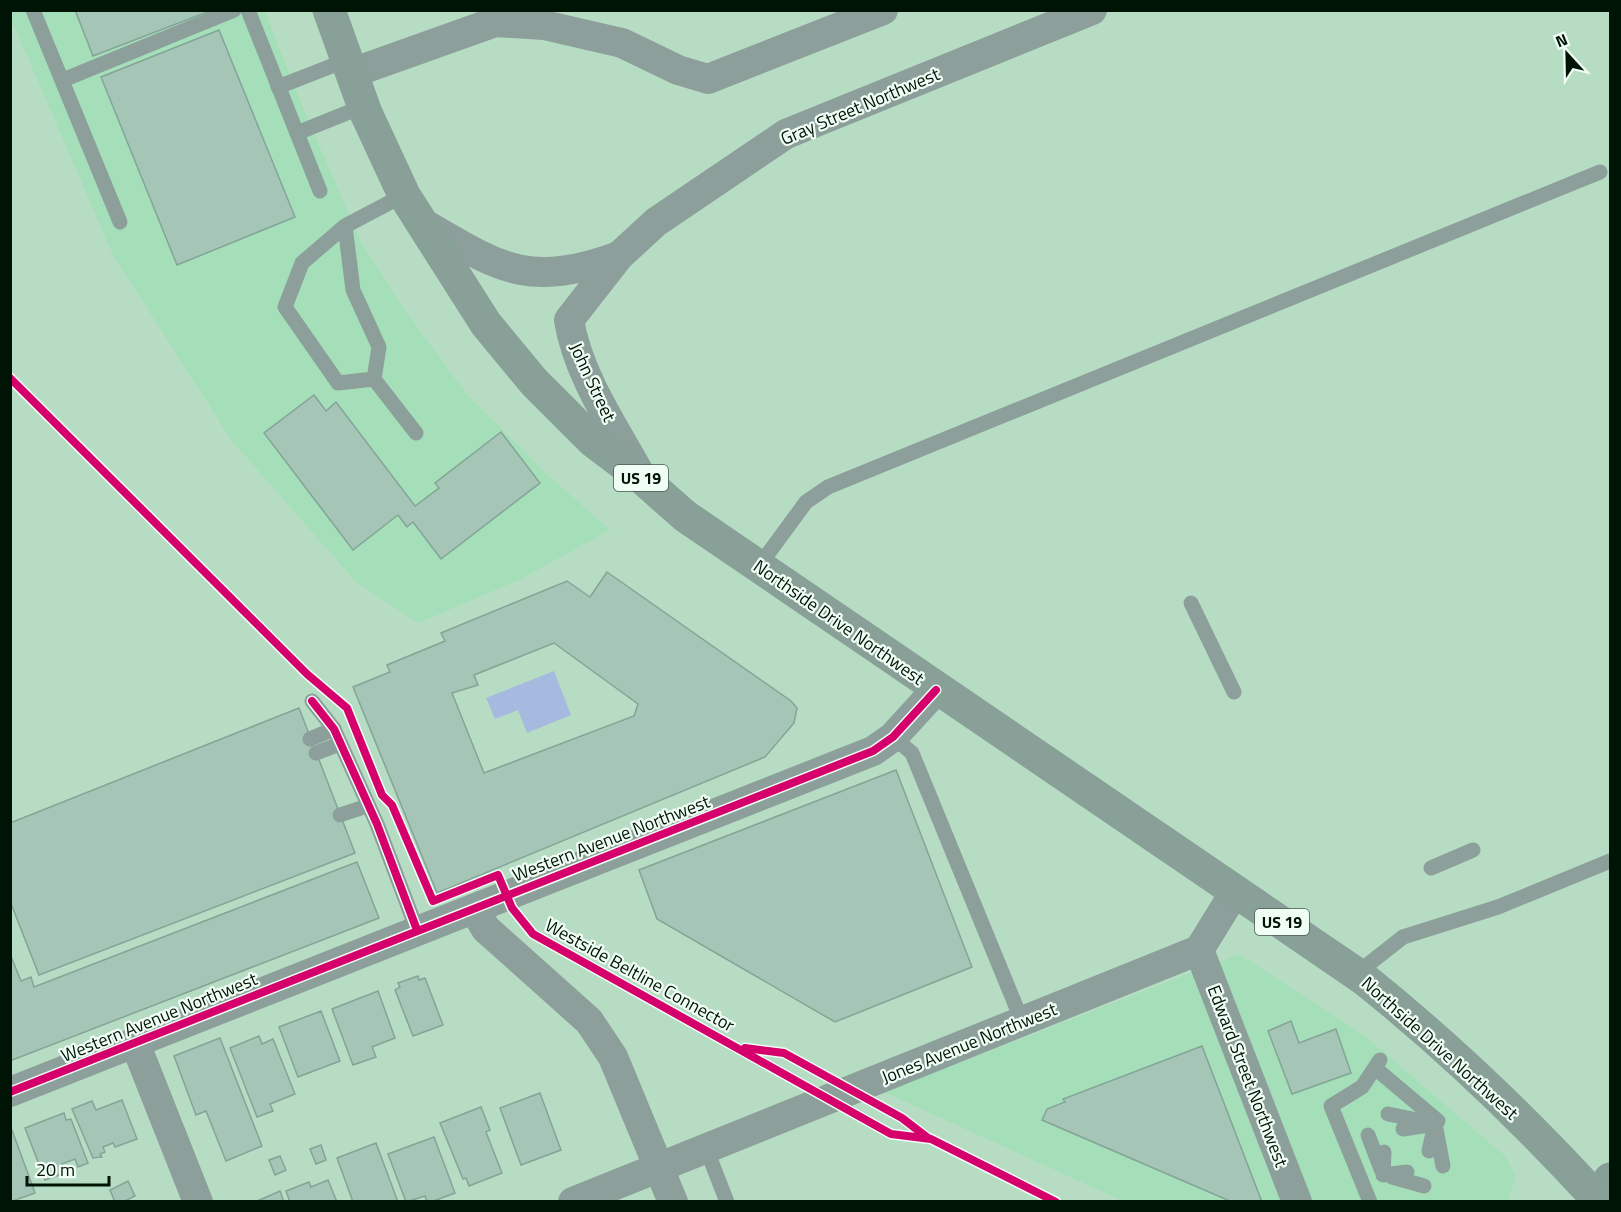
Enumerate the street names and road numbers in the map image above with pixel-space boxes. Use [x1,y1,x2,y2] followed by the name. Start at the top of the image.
[776,60,944,152] street label: Gray Street Northwest
[563,338,623,427] street label: John Street
[614,465,668,491] road number: US 19
[748,553,930,692] street label: Northside Drive Northwest
[508,788,714,888] street label: Western Avenue Northwest
[1255,909,1309,935] road number: US 19
[540,912,740,1038] street label: Westside Beltline Connector
[57,965,262,1069] street label: Western Avenue Northwest
[1355,970,1525,1126] street label: Northside Drive Northwest
[1201,981,1295,1172] street label: Edward Street Northwest
[877,995,1061,1091] street label: Jones Avenue Northwest

